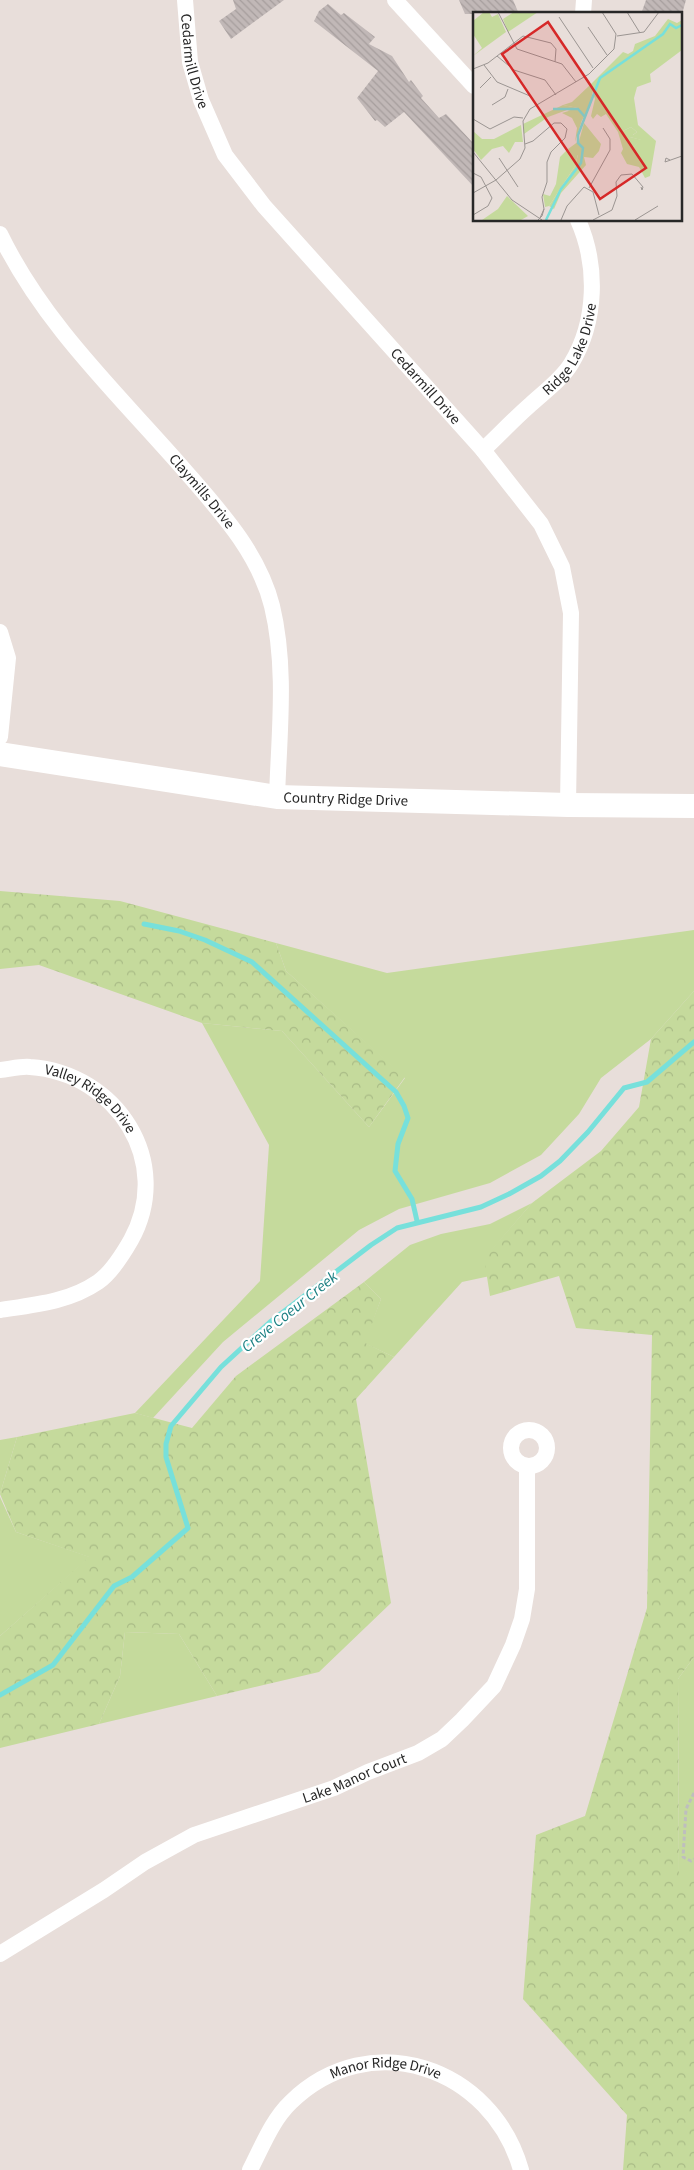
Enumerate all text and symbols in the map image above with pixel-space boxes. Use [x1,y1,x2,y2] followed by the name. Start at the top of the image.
[473,12,682,221] inset map
[175,13,214,112] street label: Cedarmill Drive
[538,302,602,401] street label: Ridge Lake Drive
[385,344,465,429] street label: Cedarmill Drive
[164,449,240,533] street label: Claymills Drive
[283,787,408,812] street label: Country Ridge Drive
[43,1059,141,1137] street label: Valley Ridge Drive
[237,1266,343,1358] water label: Creve Coeur Creek
[300,1748,410,1809] street label: Lake Manor Court
[327,2052,445,2085] street label: Manor Ridge Drive

